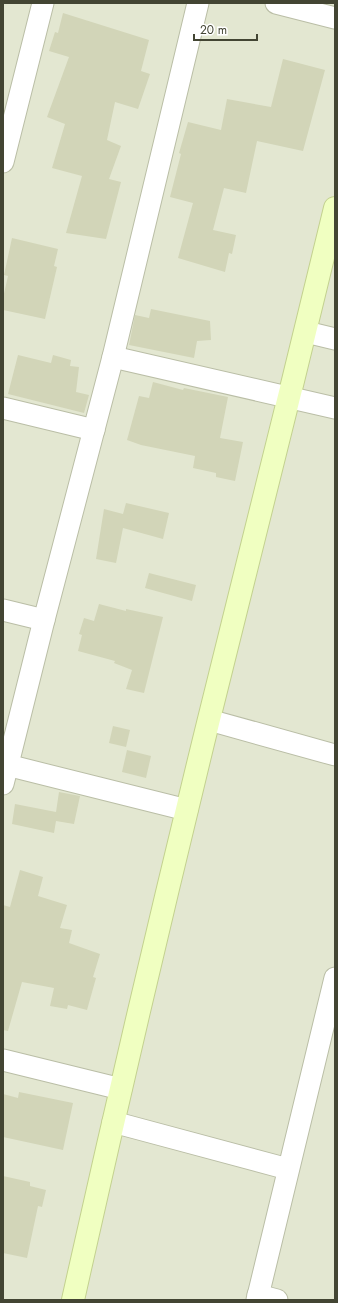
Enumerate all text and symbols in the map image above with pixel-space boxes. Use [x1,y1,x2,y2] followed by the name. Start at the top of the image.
[194,16,257,42] scale bar
[200,21,227,39] text: 20 m

